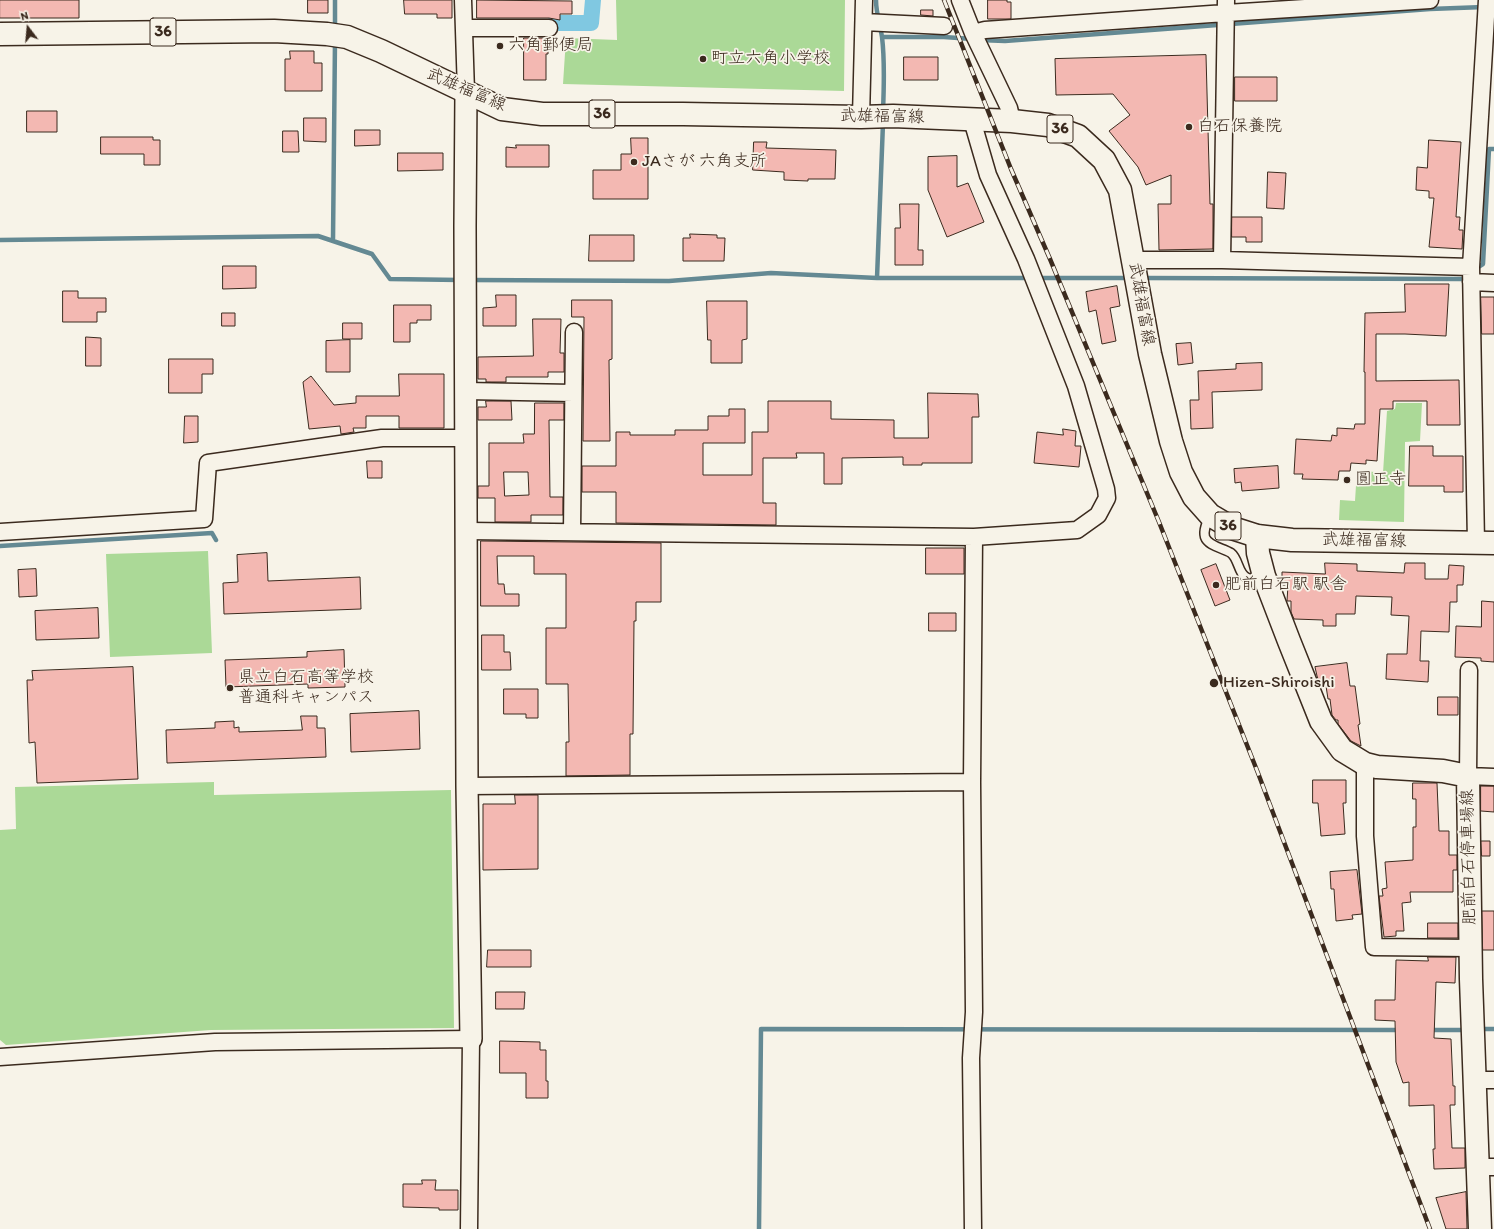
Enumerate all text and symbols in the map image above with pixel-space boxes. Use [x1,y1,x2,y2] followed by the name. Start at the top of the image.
[8,8,48,48] north arrow
[19,9,30,23] text: N
[150,18,176,46] road number: 36
[508,36,593,56] place label: 六角郵便局
[495,41,505,51] marker: 六角郵便局
[711,49,830,69] place label: 町立六角小学校
[698,54,708,64] marker: 町立六角小学校
[423,64,509,116] street label: 武雄福富線
[589,100,615,128] road number: 36
[839,106,925,128] street label: 武雄福富線
[1047,115,1073,143] road number: 36
[1197,117,1282,137] place label: 白石保養院
[1184,122,1194,132] marker: 白石保養院
[642,152,767,172] place label: JAさが 六角支所
[629,157,639,167] marker: JAさが 六角支所
[1124,260,1158,348] street label: 武雄福富線
[1355,470,1406,490] place label: 圓正寺
[1342,475,1352,485] marker: 圓正寺
[1215,512,1241,540] road number: 36
[1321,530,1407,552] street label: 武雄福富線
[1224,575,1347,595] place label: 肥前白石駅 駅舎
[1211,580,1221,590] marker: 肥前白石駅 駅舎
[238,668,374,708] place label: 県立白石高等学校 普通科キャンパス
[1223,673,1335,693] place label: Hizen-Shiroishi
[1208,677,1220,689] marker: Hizen-Shiroishi
[225,683,235,693] marker: 県立白石高等学校 普通科キャンパス
[1458,789,1480,925] street label: 肥前白石停車場線

